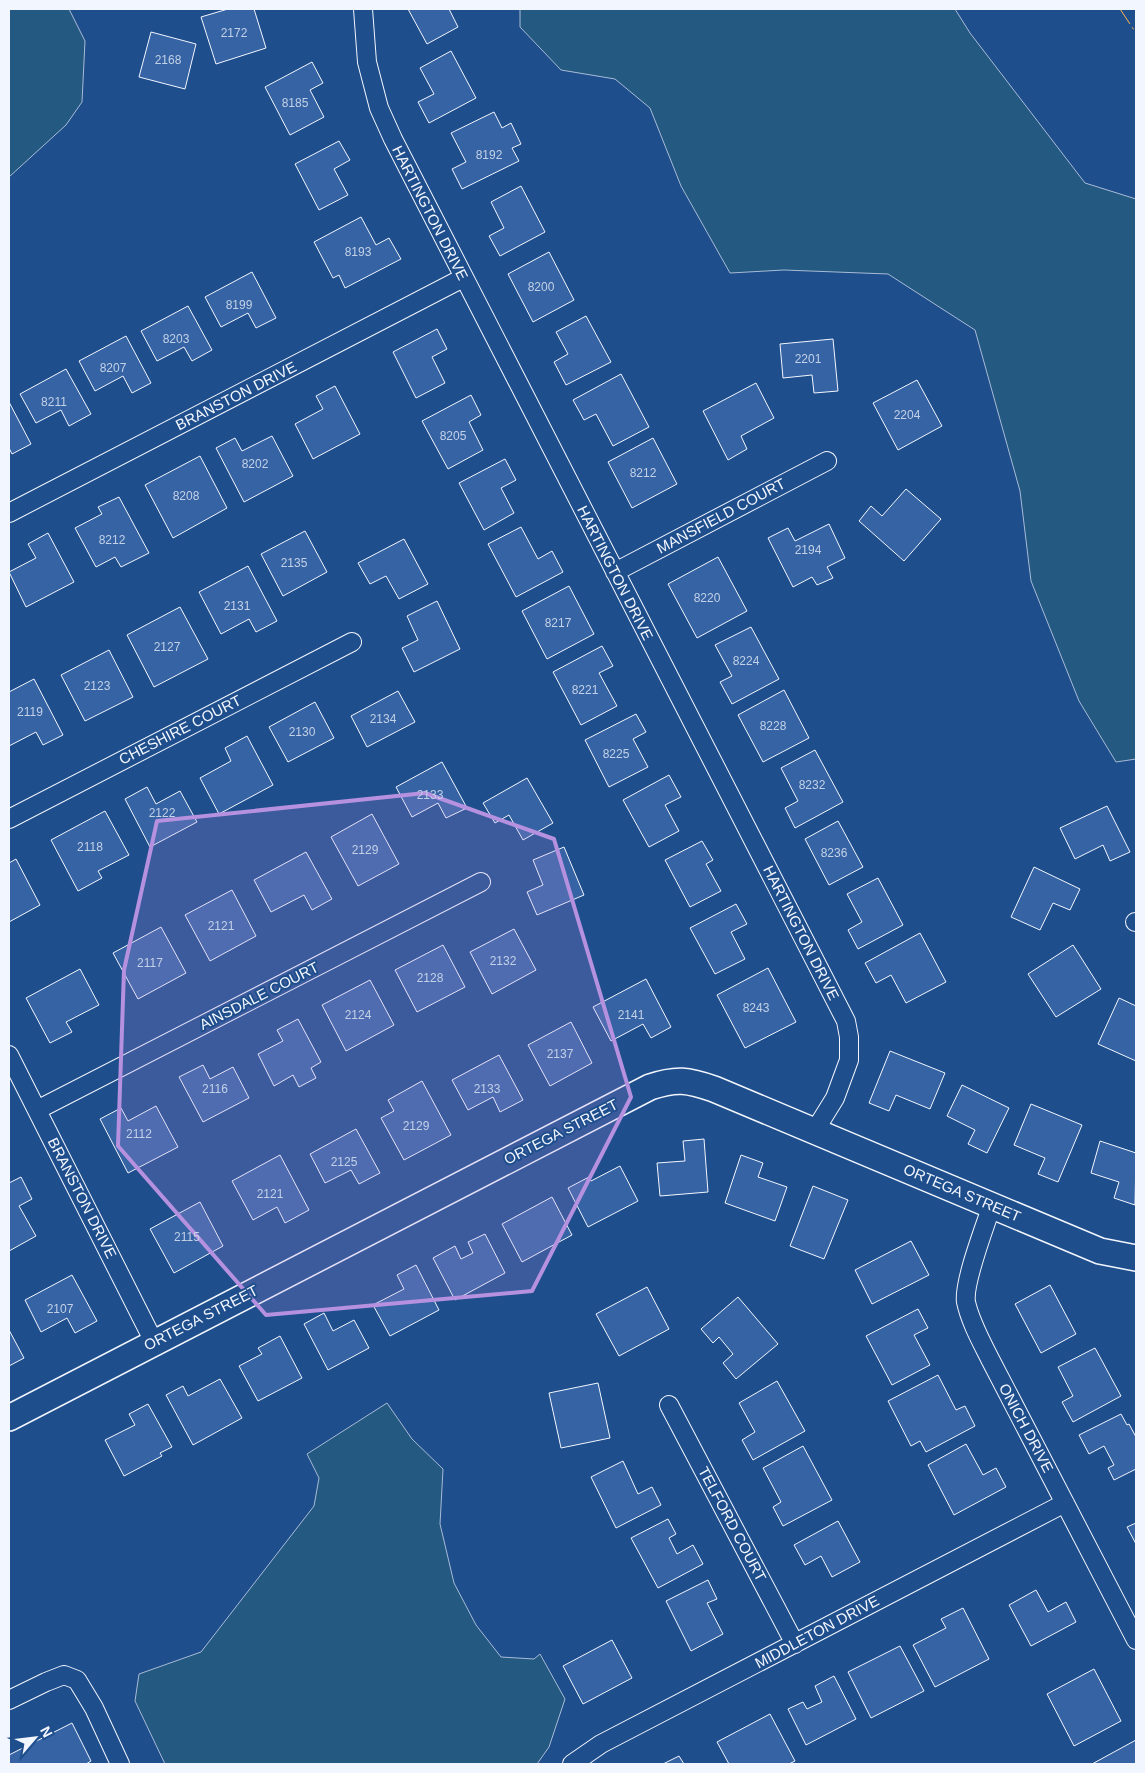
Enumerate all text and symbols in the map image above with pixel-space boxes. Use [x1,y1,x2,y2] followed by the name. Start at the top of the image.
[221,26,248,40] house number: 2172
[155,53,182,67] house number: 2168
[282,96,309,110] house number: 8185
[389,143,472,283] street label: HARTINGTON DRIVE
[476,148,503,162] house number: 8192
[345,245,372,259] house number: 8193
[528,280,555,294] house number: 8200
[226,298,253,312] house number: 8199
[163,332,190,346] house number: 8203
[795,352,822,366] house number: 2201
[173,358,299,433] street label: BRANSTON DRIVE
[100,361,127,375] house number: 8207
[41,395,67,409] house number: 8211
[894,408,921,422] house number: 2204
[440,429,467,443] house number: 8205
[242,457,269,471] house number: 8202
[630,466,657,480] house number: 8212
[654,474,788,557] street label: MANSFIELD COURT
[173,489,200,503] house number: 8208
[574,503,657,643] street label: HARTINGTON DRIVE
[99,533,126,547] house number: 8212
[795,543,822,557] house number: 2194
[281,556,308,570] house number: 2135
[694,591,721,605] house number: 8220
[224,599,251,613] house number: 2131
[545,616,572,630] house number: 8217
[154,640,181,654] house number: 2127
[733,654,760,668] house number: 8224
[84,679,111,693] house number: 2123
[572,683,599,697] house number: 8221
[116,691,244,768] street label: CHESHIRE COURT
[17,705,43,719] house number: 2119
[370,712,397,726] house number: 2134
[760,719,787,733] house number: 8228
[289,725,316,739] house number: 2130
[603,747,630,761] house number: 8225
[799,778,826,792] house number: 8232
[417,788,444,802] house number: 2133
[149,806,176,820] house number: 2122
[77,840,103,854] house number: 2118
[352,843,379,857] house number: 2129
[821,846,848,860] house number: 8236
[760,863,843,1003] street label: HARTINGTON DRIVE
[208,919,235,933] house number: 2121
[490,954,517,968] house number: 2132
[137,956,163,970] house number: 2117
[196,958,321,1033] street label: AINSDALE COURT
[417,971,444,985] house number: 2128
[743,1001,770,1015] house number: 8243
[345,1008,372,1022] house number: 2124
[618,1008,645,1022] house number: 2141
[547,1047,574,1061] house number: 2137
[202,1082,228,1096] house number: 2116
[474,1082,501,1096] house number: 2133
[501,1095,621,1168] street label: ORTEGA STREET
[403,1119,430,1133] house number: 2129
[126,1127,152,1141] house number: 2112
[45,1135,120,1261] street label: BRANSTON DRIVE
[331,1155,358,1169] house number: 2125
[901,1160,1023,1225] street label: ORTEGA STREET
[257,1187,284,1201] house number: 2121
[174,1230,200,1244] house number: 2115
[141,1281,261,1354] street label: ORTEGA STREET
[47,1302,74,1316] house number: 2107
[996,1380,1057,1475] street label: ONICH DRIVE
[695,1464,770,1584] street label: TELFORD COURT
[752,1592,882,1671] street label: MIDDLETON DRIVE
[10,1713,60,1763] north arrow
[37,1724,56,1740] text: N

